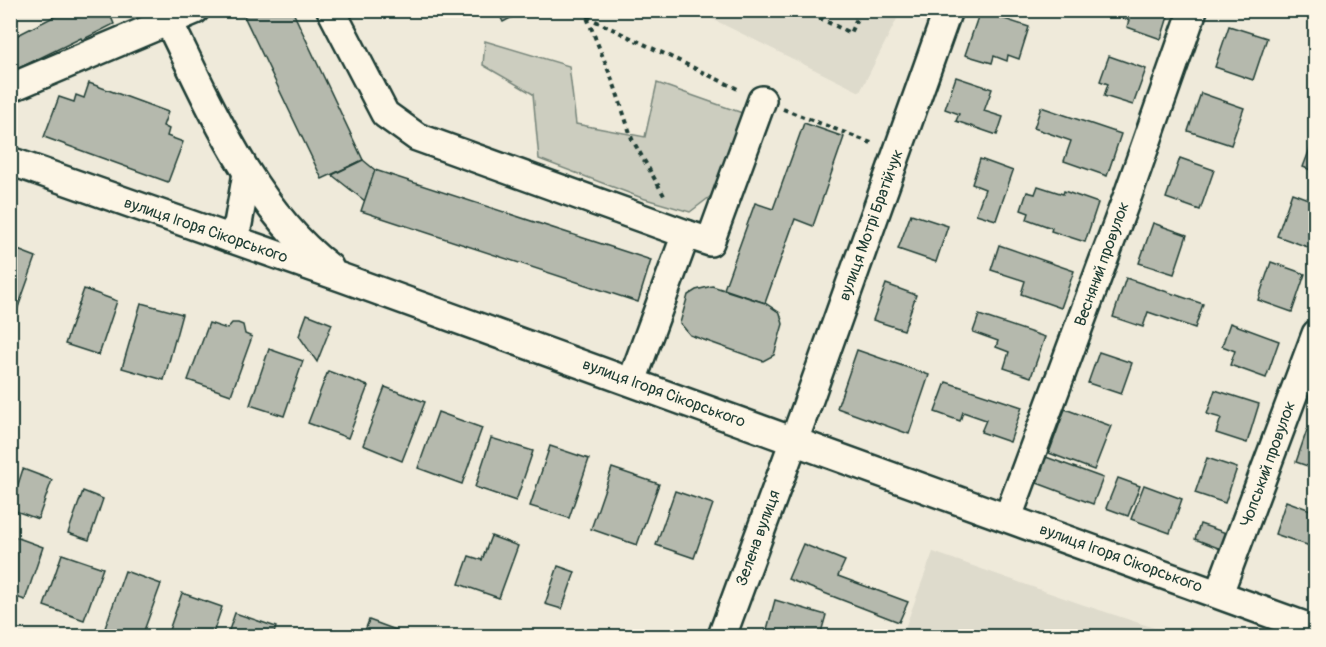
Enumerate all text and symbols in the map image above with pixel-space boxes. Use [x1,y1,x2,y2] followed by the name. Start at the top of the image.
[834,147,908,303] street label: вулиця Мотрі Братійчук
[121,193,291,268] street label: вулиця Ігоря Сікорського
[1070,199,1134,329] street label: Весняний провулок
[580,354,749,432] street label: вулиця Ігоря Сікорського
[1236,398,1300,530] street label: Чопський провулок
[731,487,785,589] street label: Зелена вулиця
[1037,519,1206,597] street label: вулиця Ігоря Сікорського

